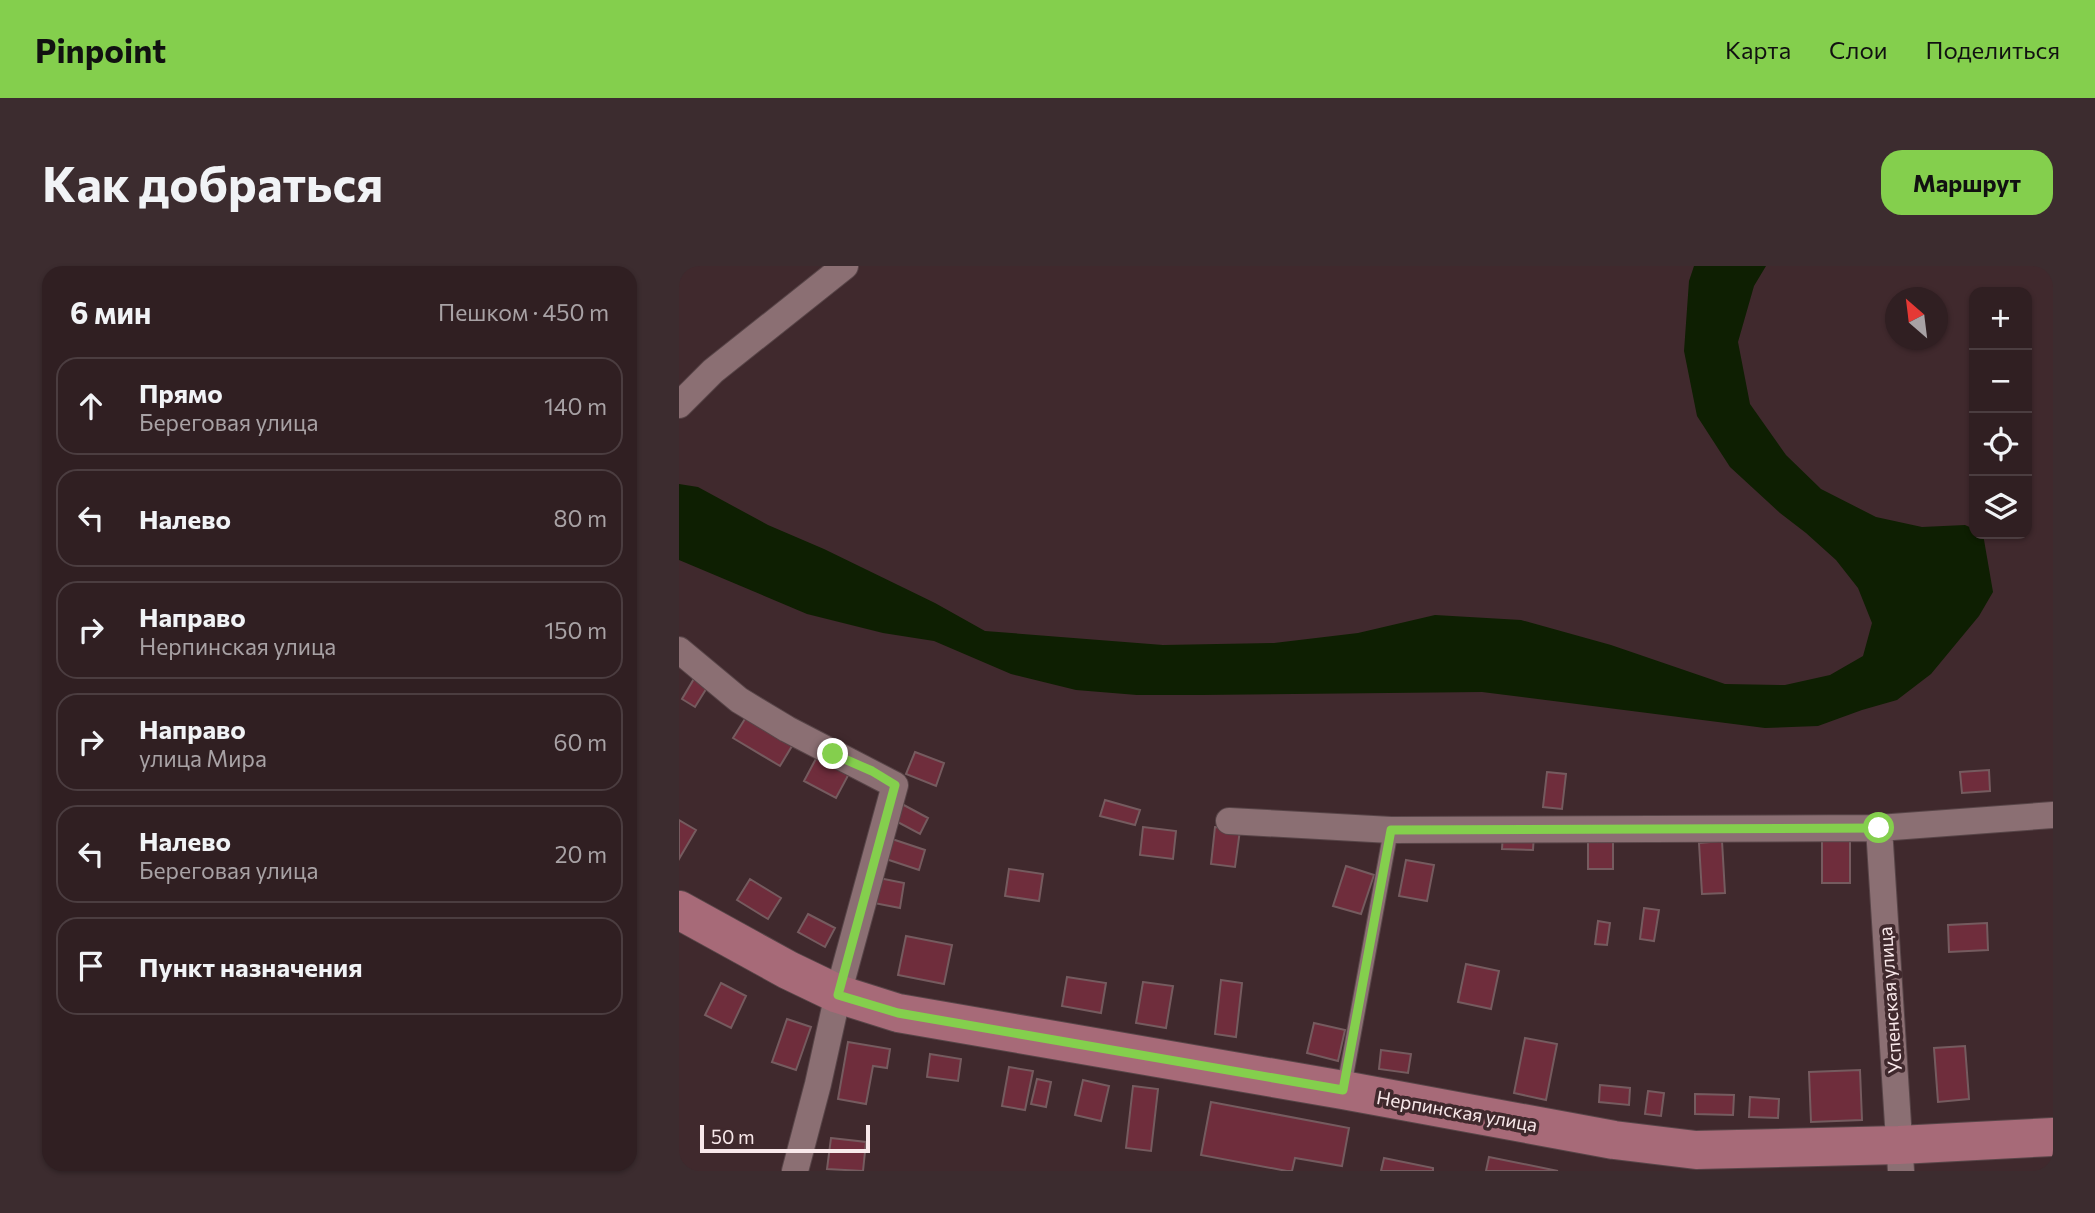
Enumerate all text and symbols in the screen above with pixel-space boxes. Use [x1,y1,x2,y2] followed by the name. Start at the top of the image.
[35,29,166,70] text: Pinpoint
[1725,35,1791,64] text: Карта
[1829,35,1887,64] text: Слои
[1925,35,2060,64] text: Поделиться
[1881,150,2053,215] button: Маршрут
[42,152,383,212] text: Как добраться
[1885,287,1948,350] north arrow
[1969,287,2032,539] map controls
[1969,287,2032,350] button: +
[70,293,151,330] text: 6 мин
[438,298,609,326] text: Пешком · 450 m
[1969,350,2032,413] button: −
[139,377,223,408] text: Прямо
[72,387,110,425] icon: ahead
[544,392,607,420] text: 140 m
[139,408,318,436] text: Береговая улица
[1969,413,2032,476] button: locate
[1969,476,2032,539] button: layers
[72,499,110,537] icon: left
[139,503,231,534] text: Налево
[554,504,607,532] text: 80 m
[139,601,246,632] text: Направо
[72,611,110,649] icon: right
[544,616,607,644] text: 150 m
[139,632,336,660] text: Нерпинская улица
[139,713,246,744] text: Направо
[72,723,110,761] icon: right
[554,728,607,756] text: 60 m
[817,738,848,769] route end
[139,744,267,772] text: улица Мира
[1863,812,1894,843] route start
[139,825,231,856] text: Налево
[72,835,110,873] icon: left
[555,840,607,868] text: 20 m
[139,856,318,884] text: Береговая улица
[1873,926,1906,1074] street label: Успенская улица
[72,947,110,985] icon: arrive
[139,951,363,982] text: Пункт назначения
[1375,1085,1539,1136] street label: Нерпинская улица
[700,1122,870,1154] scale bar
[711,1125,755,1148] text: 50 m

